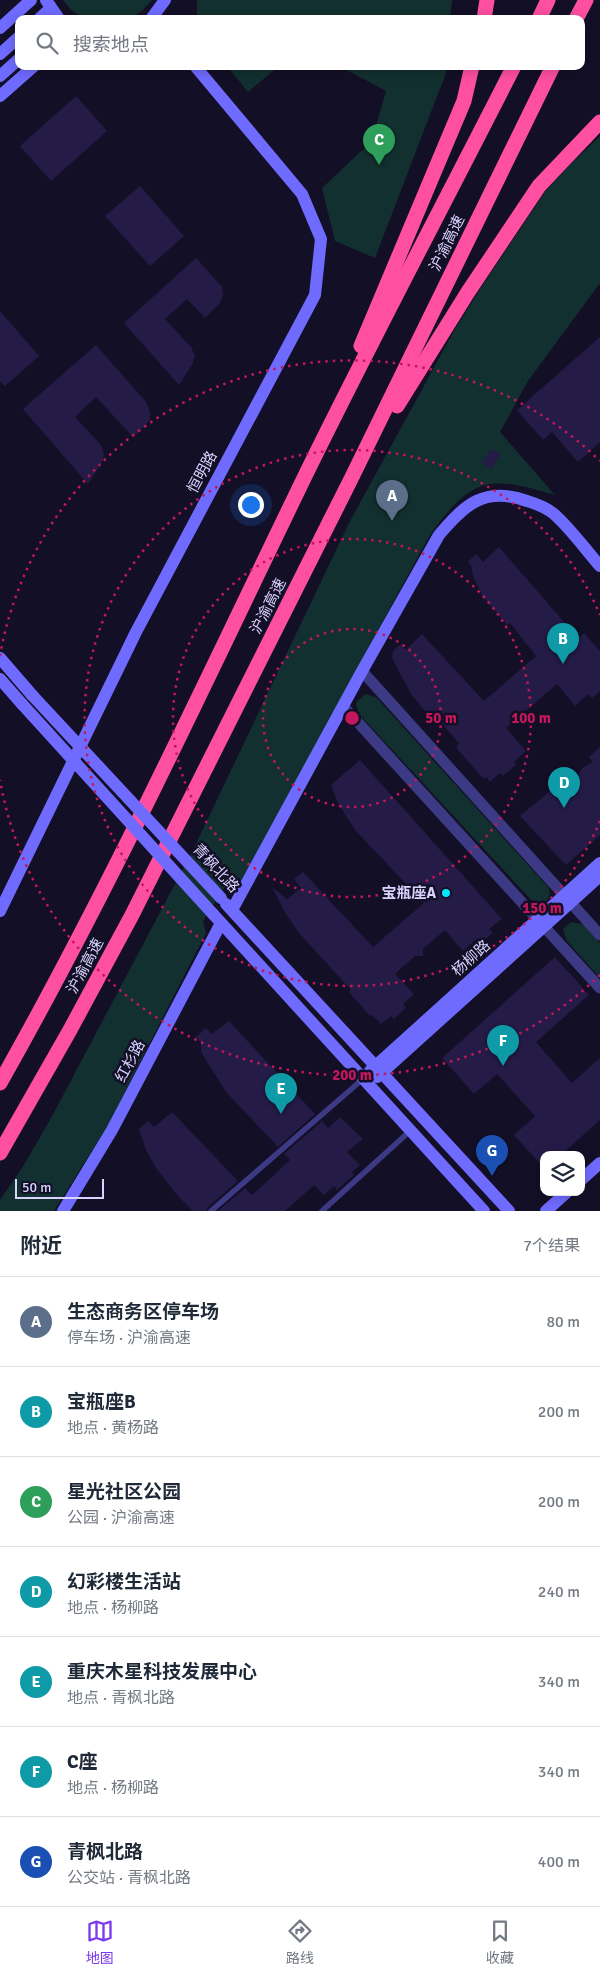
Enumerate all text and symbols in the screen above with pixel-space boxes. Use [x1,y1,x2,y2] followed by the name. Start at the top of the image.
[15,15,585,70] search box
[33,29,61,57] icon: search
[73,33,149,57] text: 搜索地点
[363,124,395,165] pin: C
[426,212,468,274] street label: 沪渝高速
[183,448,221,496] street label: 恒明路
[376,480,408,521] pin: A
[238,492,264,518] your location
[246,575,290,637] street label: 沪渝高速
[547,623,579,664] pin: B
[343,709,361,727] centre of rings
[425,709,457,727] text: 50 m
[511,709,551,727] text: 100 m
[548,767,580,808] pin: D
[189,840,243,896] street label: 青枫北路
[381,884,436,902] place label: 宝瓶座A
[440,887,452,899] marker: 宝瓶座A
[522,899,562,917] text: 150 m
[63,935,107,997] street label: 沪渝高速
[448,936,494,980] street label: 杨柳路
[487,1025,519,1066] pin: F
[111,1037,149,1085] street label: 红杉路
[332,1066,372,1084] text: 200 m
[265,1073,297,1114] pin: E
[476,1135,508,1176] pin: G
[540,1151,585,1196] map controls
[540,1151,585,1196] button: layers
[15,1176,104,1199] scale bar
[22,1179,51,1196] text: 50 m
[20,1233,62,1259] text: 附近
[523,1236,580,1256] text: 7个结果
[67,1300,219,1324] text: 生态商务区停车场
[31,1312,41,1332] text: A
[546,1312,580,1332] text: 80 m
[67,1328,191,1348] text: 停车场 · 沪渝高速
[67,1390,136,1414] text: 宝瓶座B
[31,1402,41,1422] text: B
[538,1402,580,1422] text: 200 m
[67,1418,159,1438] text: 地点 · 黄杨路
[67,1480,181,1504] text: 星光社区公园
[31,1492,41,1512] text: C
[538,1492,580,1512] text: 200 m
[67,1508,175,1528] text: 公园 · 沪渝高速
[67,1570,181,1594] text: 幻彩楼生活站
[31,1582,41,1602] text: D
[538,1582,580,1602] text: 240 m
[67,1598,159,1618] text: 地点 · 杨柳路
[67,1660,257,1684] text: 重庆木星科技发展中心
[31,1672,41,1692] text: E
[538,1672,580,1692] text: 340 m
[67,1688,175,1708] text: 地点 · 青枫北路
[67,1750,98,1774] text: C座
[32,1762,40,1782] text: F
[538,1762,580,1782] text: 340 m
[67,1778,159,1798] text: 地点 · 杨柳路
[67,1840,143,1864] text: 青枫北路
[31,1852,41,1872] text: G
[538,1852,580,1872] text: 400 m
[67,1868,191,1888] text: 公交站 · 青枫北路
[86,1917,114,1967] tab: 地图
[286,1917,314,1967] tab: 路线
[486,1917,514,1967] tab: 收藏

